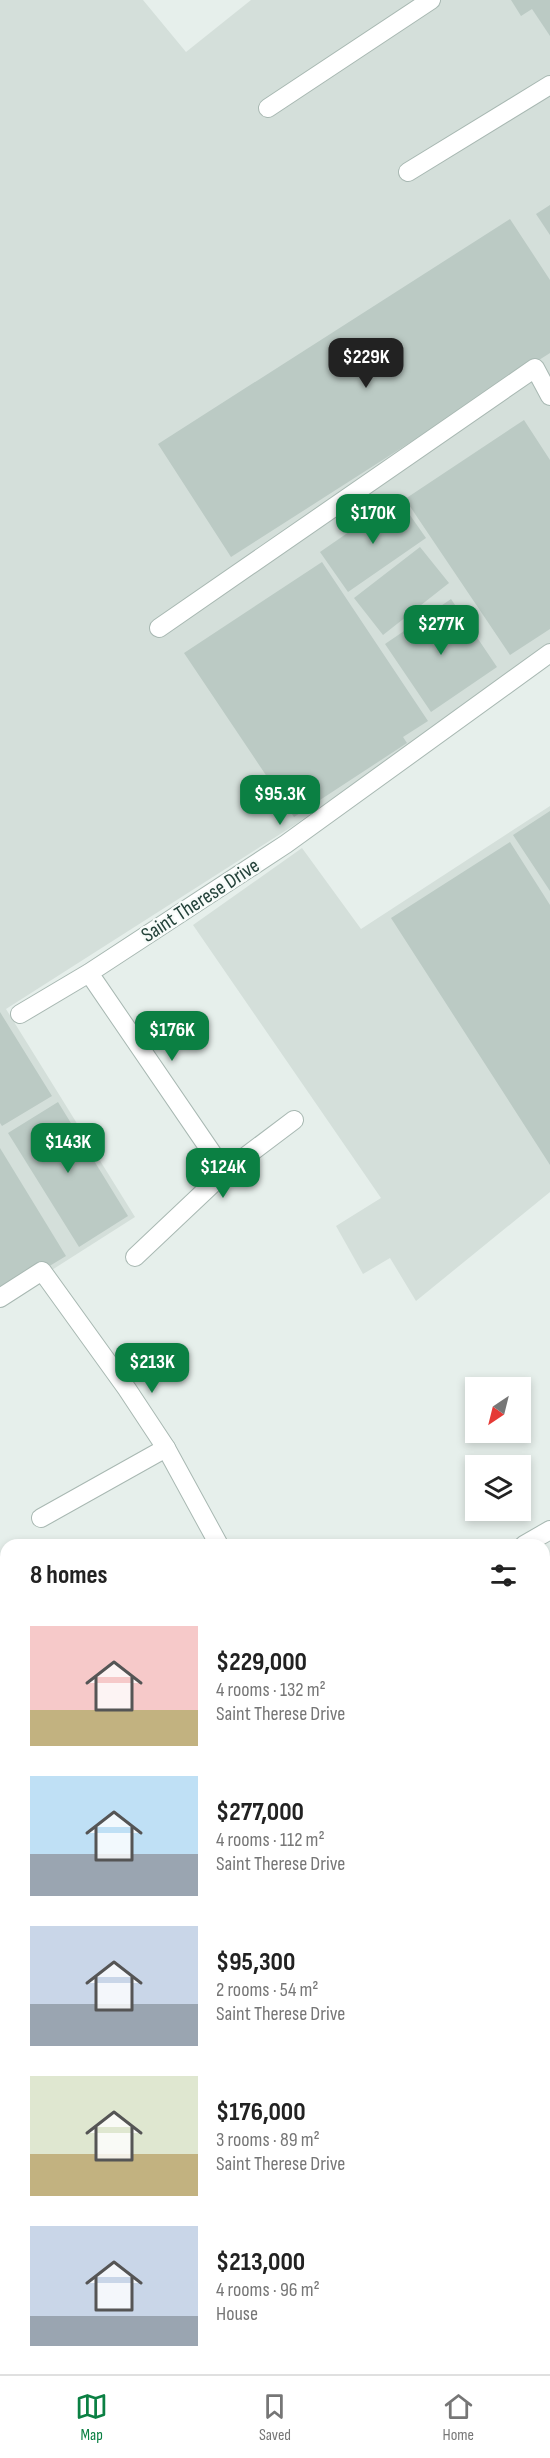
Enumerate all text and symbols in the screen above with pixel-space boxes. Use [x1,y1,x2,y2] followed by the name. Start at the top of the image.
[324,338,408,389] pin: $229K
[342,345,390,369] text: $229K
[331,494,415,545] pin: $170K
[350,501,396,525] text: $170K
[399,605,483,656] pin: $277K
[418,612,464,636] text: $277K
[231,775,329,826] pin: $95.3K
[254,782,306,806] text: $95.3K
[137,853,264,948] street label: Saint Therese Drive
[130,1011,214,1062] pin: $176K
[149,1018,195,1042] text: $176K
[26,1123,110,1174] pin: $143K
[45,1130,91,1154] text: $143K
[181,1148,265,1199] pin: $124K
[200,1155,246,1179] text: $124K
[110,1343,194,1394] pin: $213K
[129,1350,175,1374] text: $213K
[465,1377,531,1443] north arrow
[465,1377,531,1521] map controls
[465,1455,531,1521] button: layers
[487,1559,520,1592] icon: filters
[30,1560,108,1591] text: 8 homes
[216,1647,307,1678] text: $229,000
[78,1650,150,1722] icon: home
[216,1678,326,1702] text: 4 rooms · 132 m²
[216,1702,345,1726] text: Saint Therese Drive
[216,1797,304,1828] text: $277,000
[78,1800,150,1872] icon: home
[216,1828,325,1852] text: 4 rooms · 112 m²
[216,1852,345,1876] text: Saint Therese Drive
[216,1947,295,1978] text: $95,300
[78,1950,150,2022] icon: home
[216,1978,318,2002] text: 2 rooms · 54 m²
[216,2002,345,2026] text: Saint Therese Drive
[216,2097,306,2128] text: $176,000
[78,2100,150,2172] icon: home
[216,2128,320,2152] text: 3 rooms · 89 m²
[216,2152,345,2176] text: Saint Therese Drive
[216,2247,305,2278] text: $213,000
[78,2250,150,2322] icon: home
[216,2278,320,2302] text: 4 rooms · 96 m²
[216,2302,258,2326] text: House
[75,2390,108,2445] tab: Map
[258,2390,291,2445] tab: Saved
[442,2390,475,2445] tab: Home

